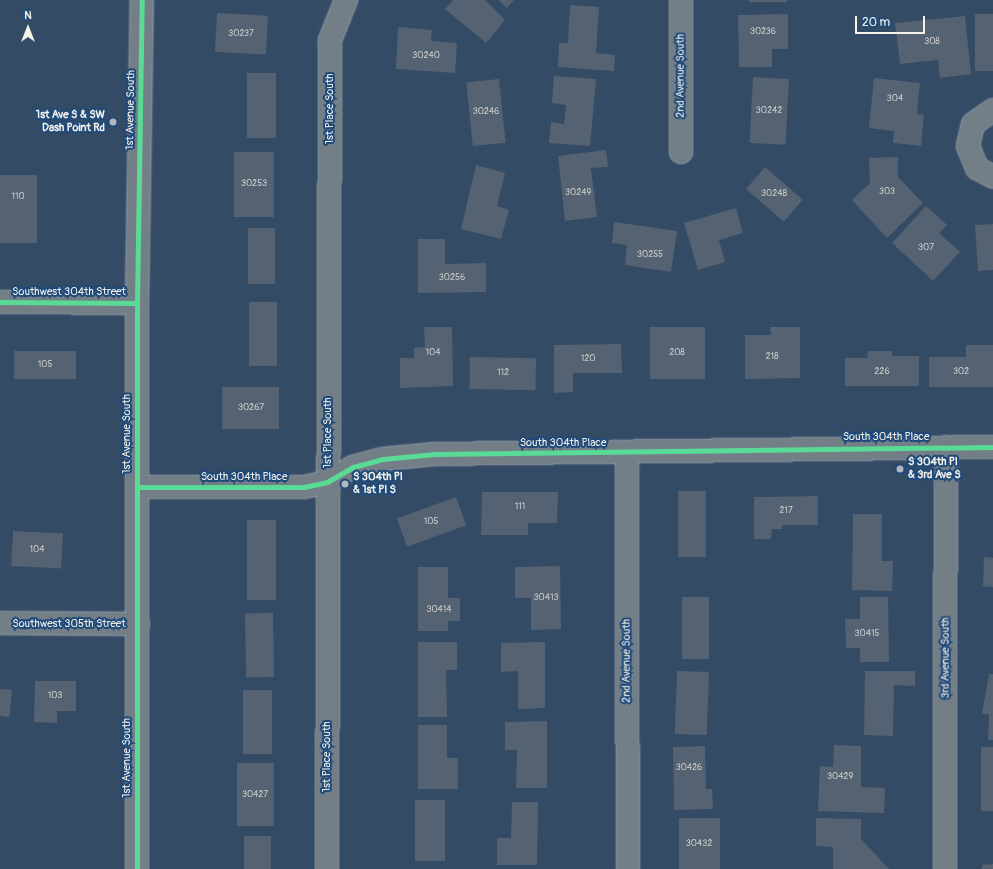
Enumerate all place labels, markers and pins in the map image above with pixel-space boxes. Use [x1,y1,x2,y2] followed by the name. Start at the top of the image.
[36,109,105,135] place label: 1st Ave S & SW Dash Point Rd
[108,117,118,127] marker: 1st Ave S & SW Dash Point Rd
[908,456,961,482] place label: S 304th Pl & 3rd Ave S
[895,464,905,474] marker: S 304th Pl & 3rd Ave S
[353,471,402,497] place label: S 304th Pl & 1st Pl S
[340,479,350,489] marker: S 304th Pl & 1st Pl S

